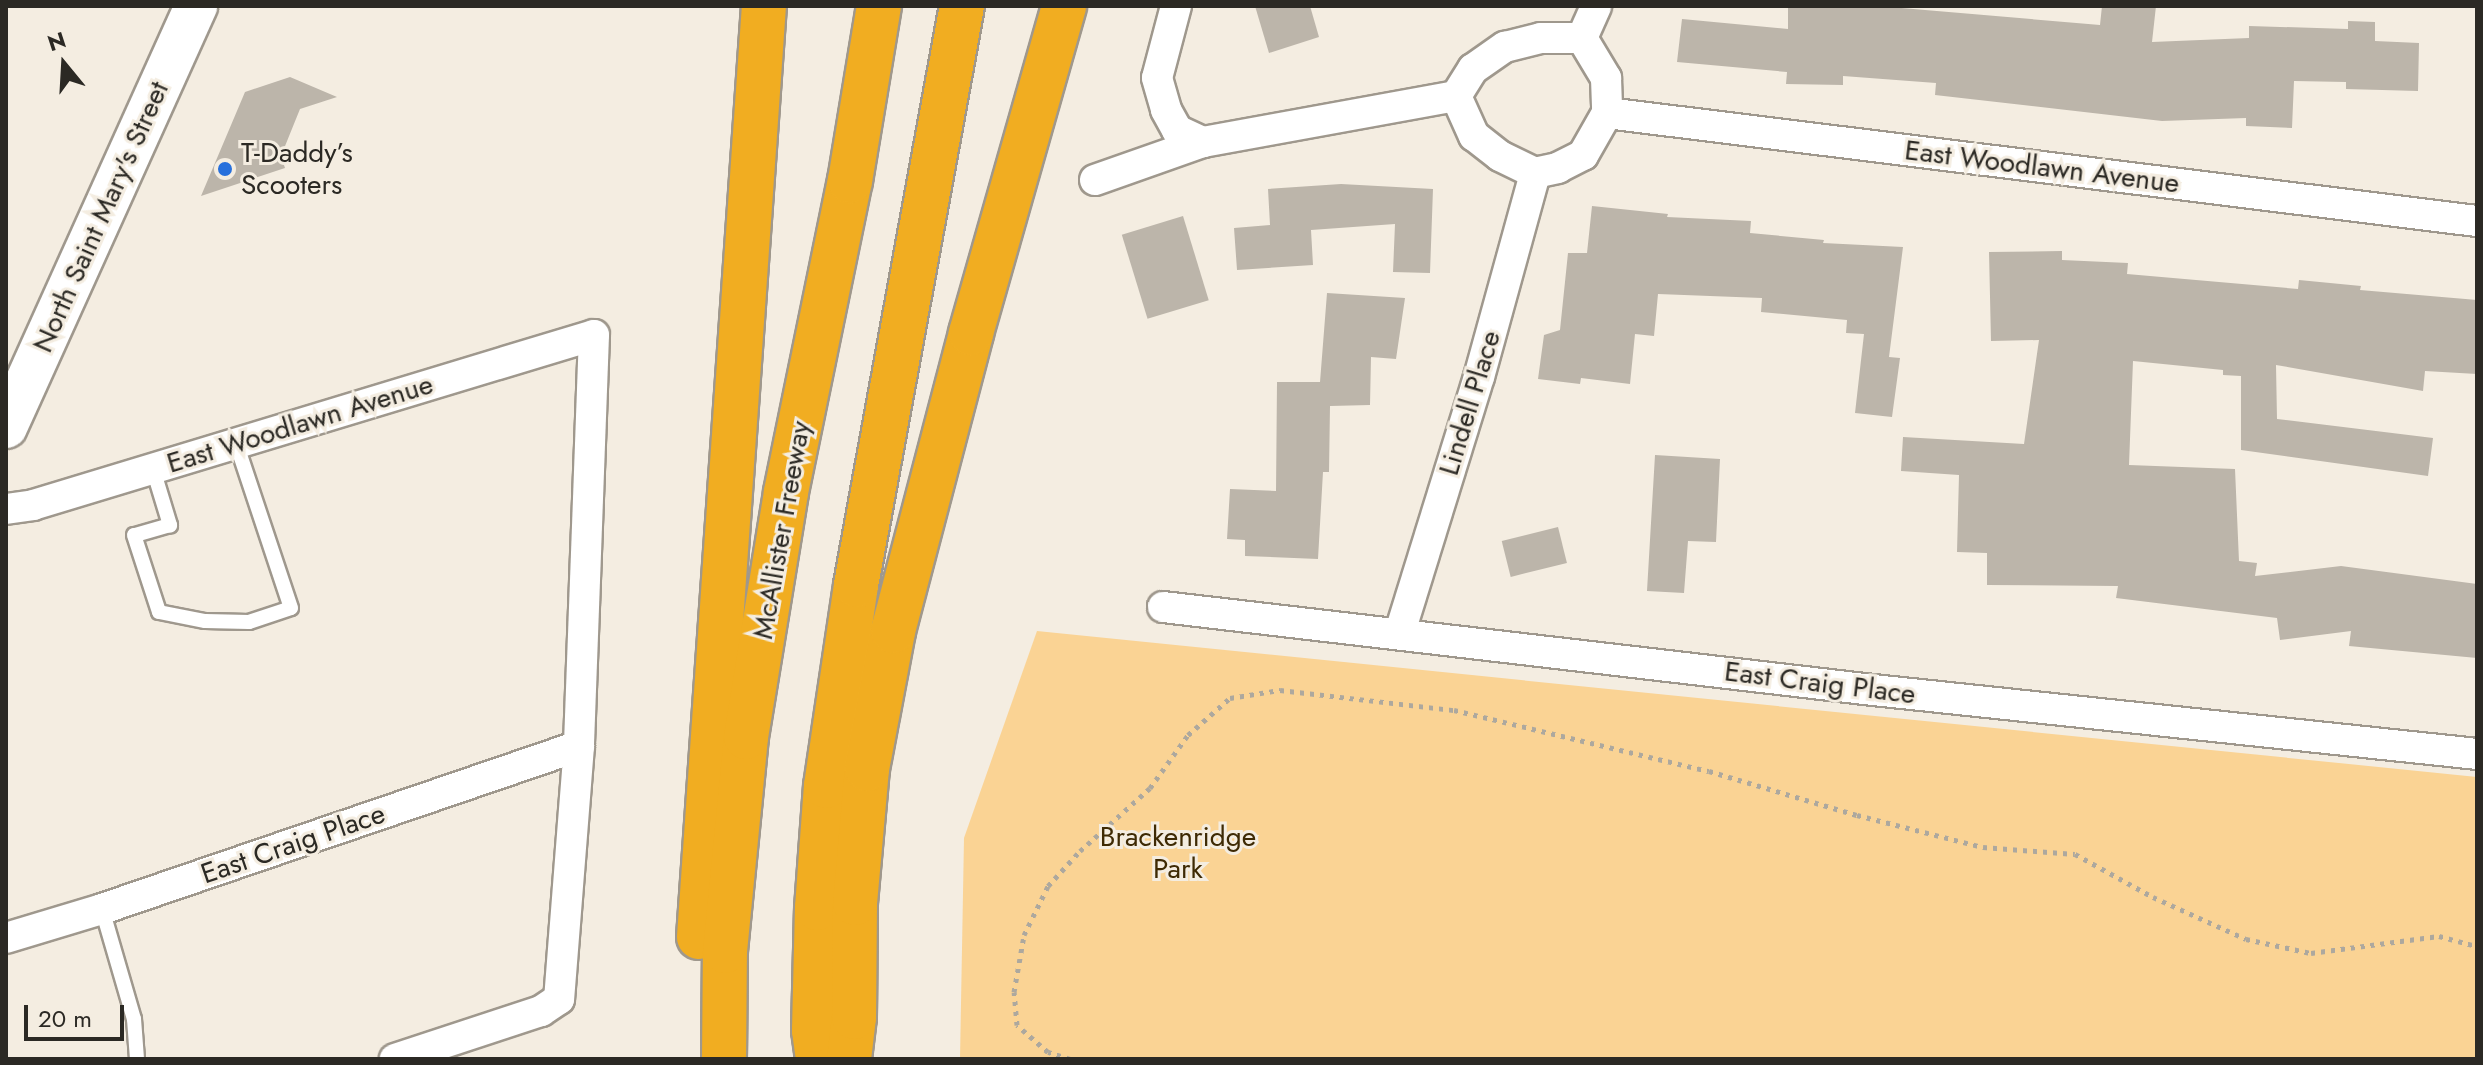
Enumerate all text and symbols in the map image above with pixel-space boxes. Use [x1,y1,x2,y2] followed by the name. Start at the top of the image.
[43,23,70,59] text: N
[24,24,104,104] north arrow
[26,76,176,358] street label: North Saint Mary's Street
[1903,133,2181,201] street label: East Woodlawn Avenue
[241,136,353,202] place label: T-Daddy’s Scooters
[216,160,234,178] marker: T-Daddy’s Scooters
[1432,327,1508,479] street label: Lindell Place
[163,368,437,480] street label: East Woodlawn Avenue
[746,418,818,642] street label: McAllister Freeway
[1723,655,1917,711] street label: East Craig Place
[197,797,389,891] street label: East Craig Place
[1100,820,1256,886] park label: Brackenridge Park
[28,989,128,1039] scale bar
[38,1001,92,1036] text: 20 m

